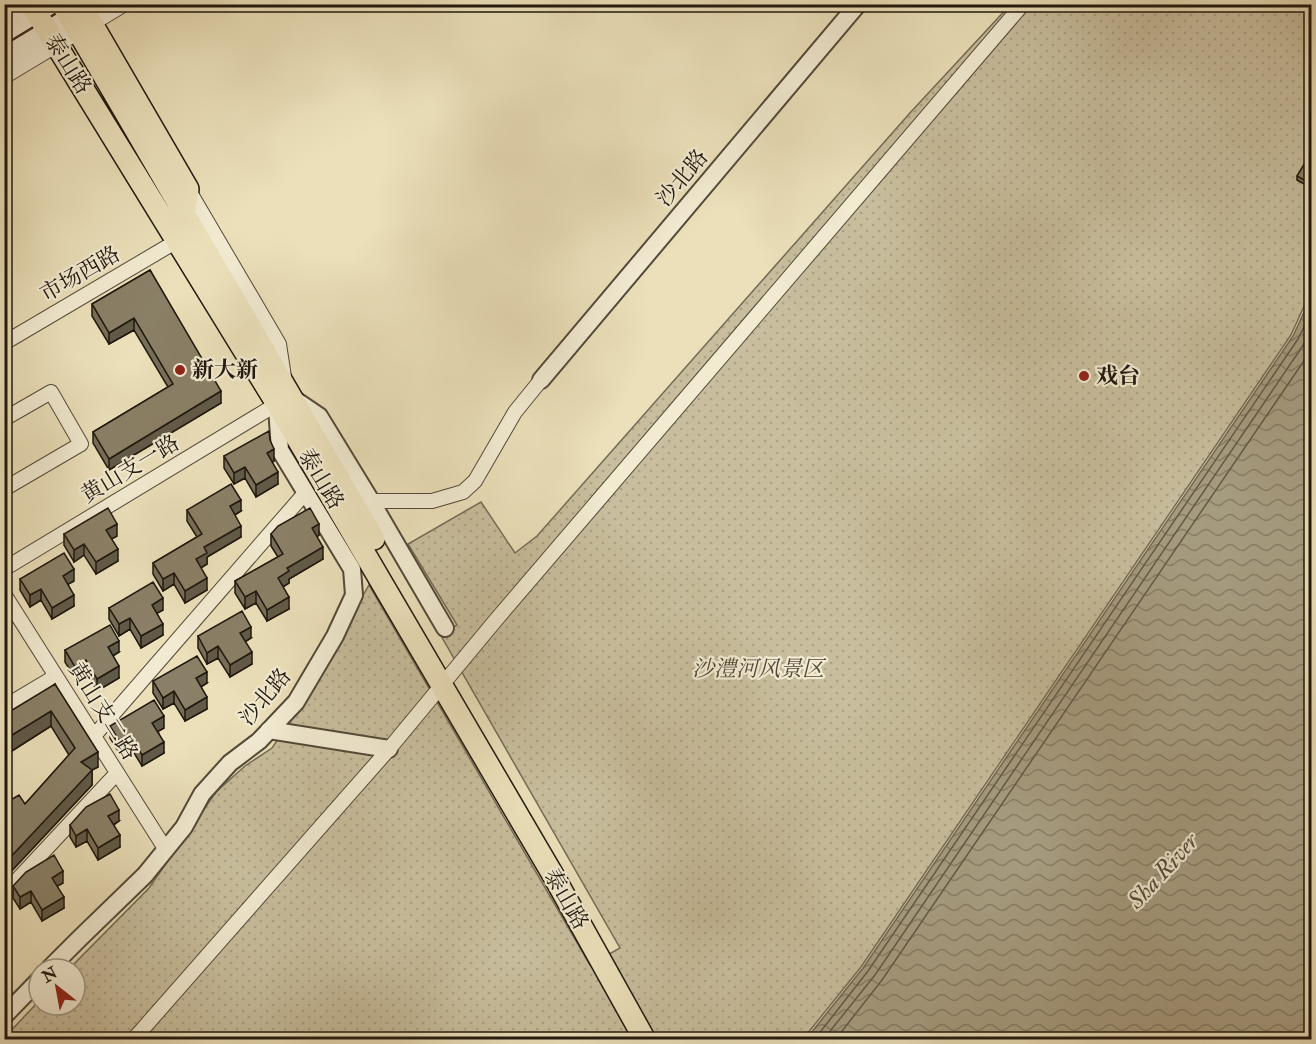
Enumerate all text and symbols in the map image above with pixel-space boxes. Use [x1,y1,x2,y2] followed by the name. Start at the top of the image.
[39,29,97,99] street label: 泰山路
[650,144,714,212] street label: 沙北路
[35,240,125,308] street label: 市场西路
[192,356,258,384] place label: 新大新
[1096,362,1140,390] place label: 戏台
[173,363,187,377] marker: 新大新
[1077,369,1091,383] marker: 戏台
[76,429,184,509] street label: 黄山支一路
[292,443,350,515] street label: 泰山路
[692,655,827,683] park label: 沙澧河风景区
[62,657,144,765] street label: 黄山支二路
[233,663,297,731] street label: 沙北路
[1120,826,1206,916] water label: Sha River
[537,863,595,935] street label: 泰山路
[27,957,87,1017] north arrow
[38,962,62,988] text: N

